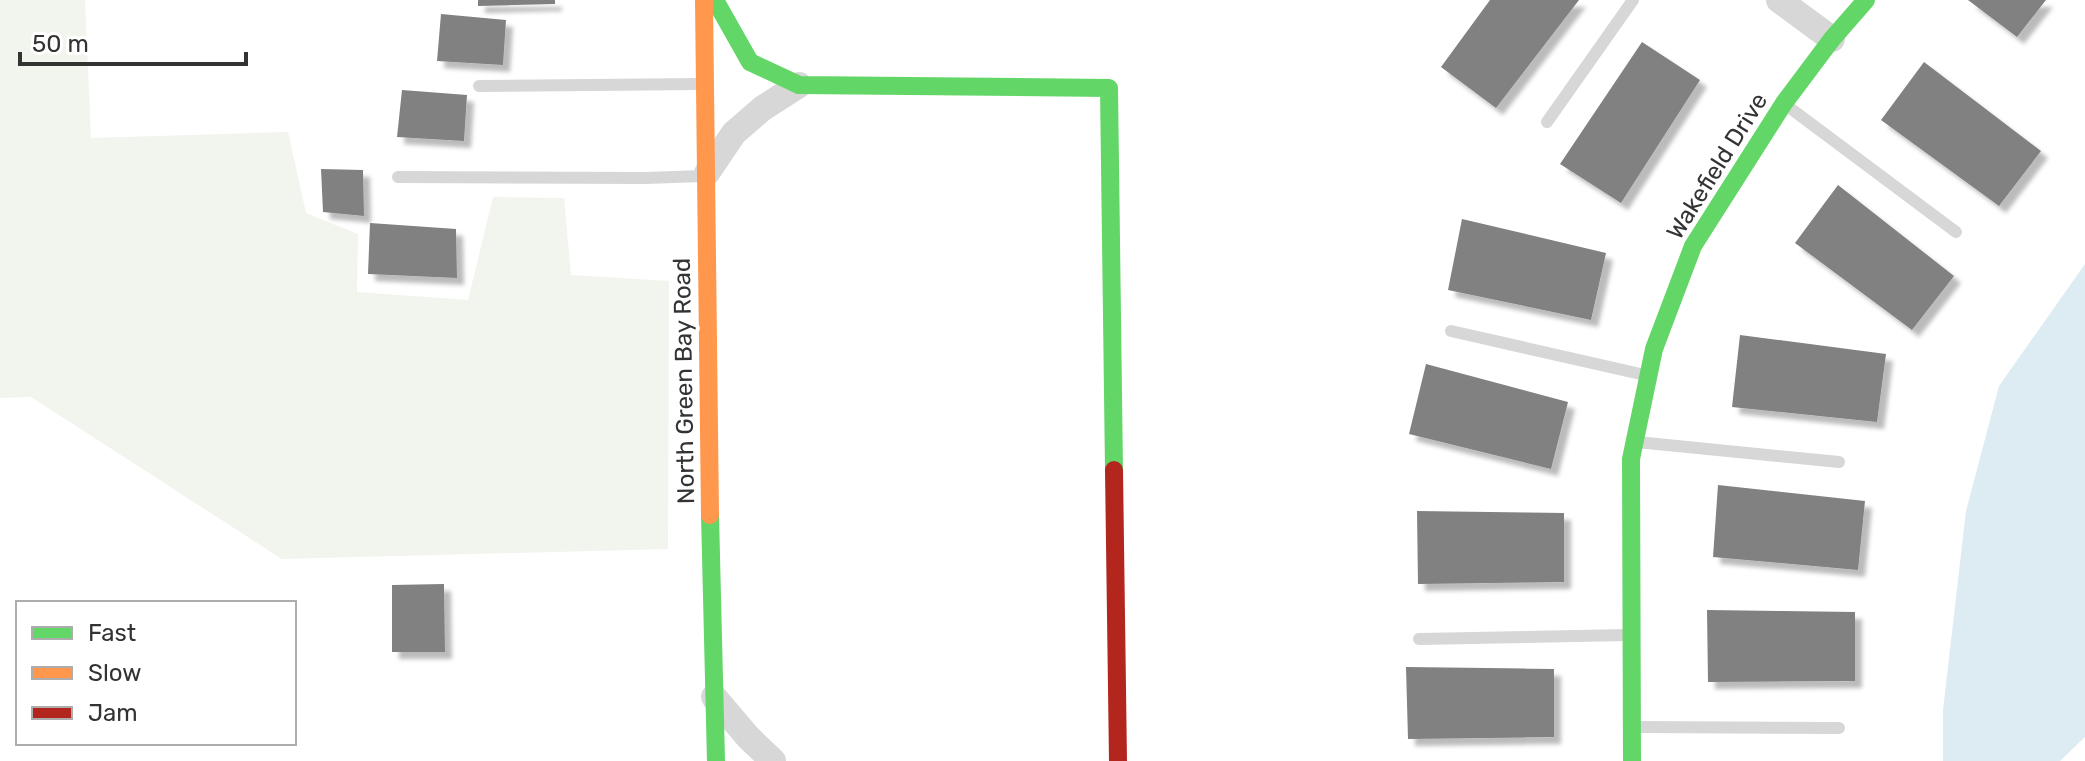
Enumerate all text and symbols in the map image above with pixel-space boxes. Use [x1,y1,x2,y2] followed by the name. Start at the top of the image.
[20,16,246,66] scale bar
[32,30,89,58] text: 50 m
[1661,88,1773,244] street label: Wakefield Drive
[668,258,700,504] street label: North Green Bay Road
[16,601,296,745] legend
[88,619,136,647] text: Fast
[88,659,141,687] text: Slow
[88,699,138,727] text: Jam

